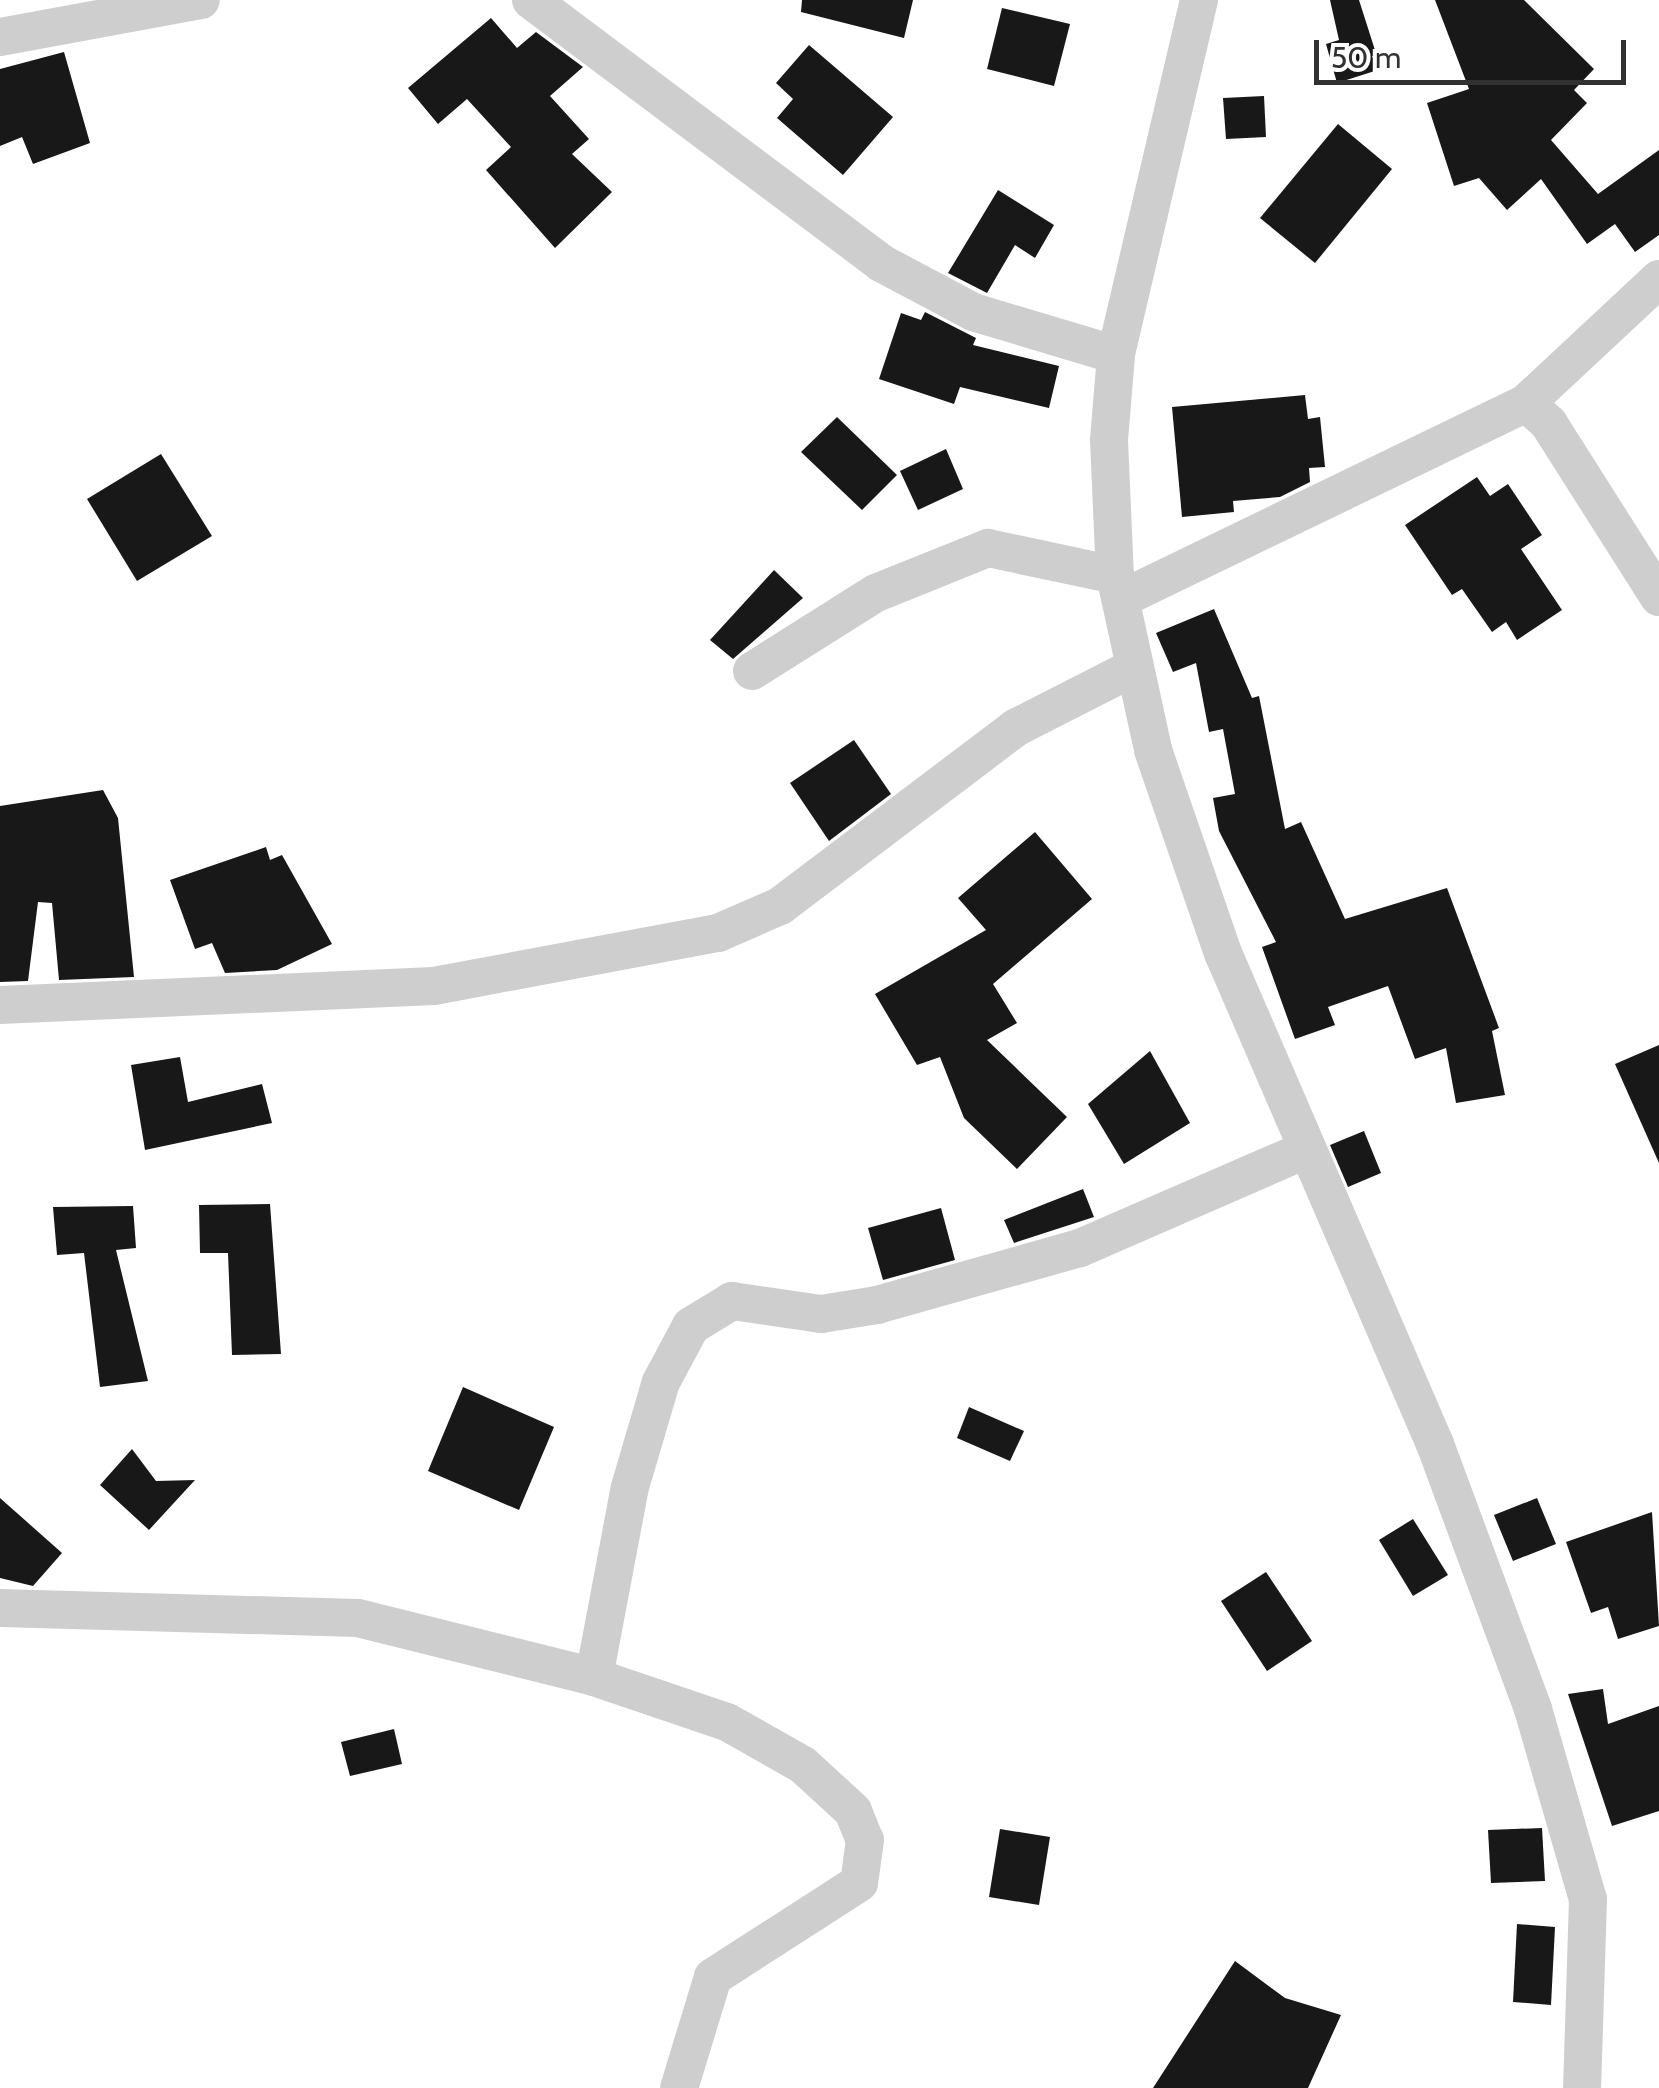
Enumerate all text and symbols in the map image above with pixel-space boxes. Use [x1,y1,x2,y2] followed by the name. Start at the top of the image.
[1319,20,1632,82] scale bar
[1331,39,1401,76] text: 50 m

